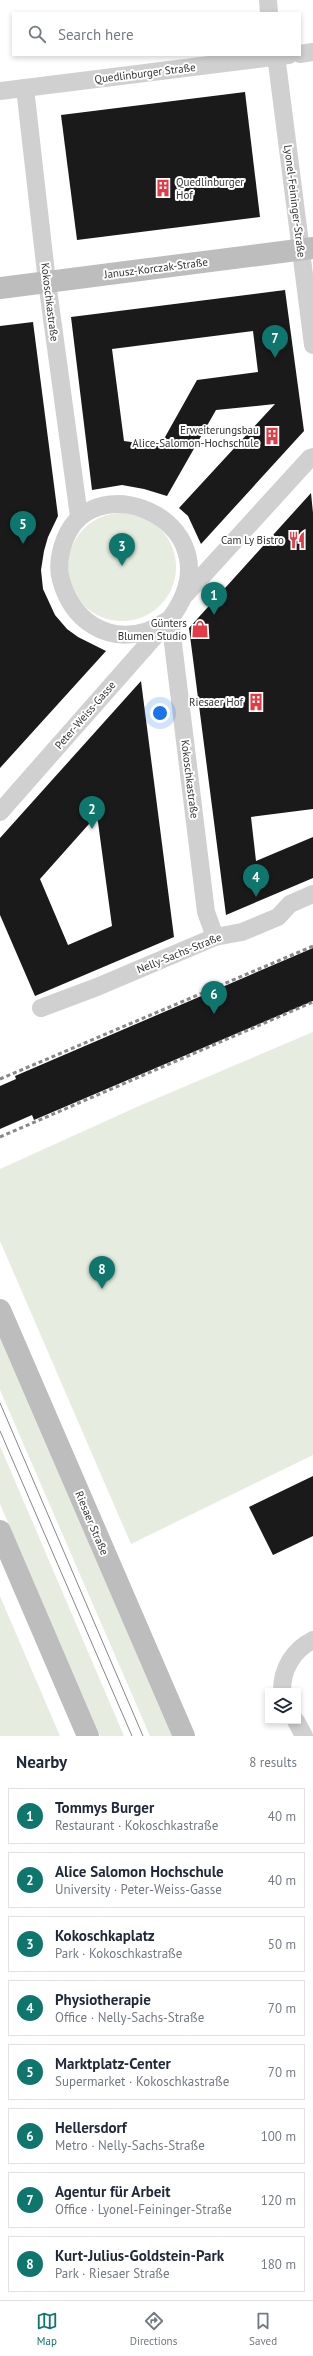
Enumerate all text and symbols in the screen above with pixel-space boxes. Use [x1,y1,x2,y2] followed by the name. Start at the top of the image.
[12,12,301,56] search box
[26,23,48,45] icon: search
[58,25,134,44] text: Search here
[94,60,197,86] street label: Quedlinburger Straße
[281,144,309,259] street label: Lyonel-Feininger-Straße
[176,175,244,202] place label: Quedlinburger Hof
[153,178,173,198] building icon: Quedlinburger Hof
[102,255,209,281] street label: Janusz-Korczak-Straße
[38,262,62,343] street label: Kokoschkastraße
[262,325,288,358] pin: 7
[132,423,259,450] place label: Erweiterungsbau Alice-Salomon-Hochschule
[262,426,282,446] building icon: Erweiterungsbau Alice-Salomon-Hochschule
[10,511,36,544] pin: 5
[287,530,307,550] restaurant icon: Cam Ly Bistro
[109,533,135,566] pin: 3
[221,533,284,547] place label: Cam Ly Bistro
[201,582,227,615] pin: 1
[118,616,187,643] place label: Günters Blumen Studio
[190,619,210,639] shop icon: Günters Blumen Studio
[52,678,119,752] street label: Peter-Weiss-Gasse
[246,692,266,712] building icon: Riesaer Hof
[189,695,243,709] place label: Riesaer Hof
[150,703,170,723] your location
[178,739,202,820] street label: Kokoschkastraße
[79,796,105,829] pin: 2
[243,864,269,897] pin: 4
[135,929,224,976] street label: Nelly-Sachs-Straße
[201,981,227,1014] pin: 6
[89,1256,115,1289] pin: 8
[72,1489,112,1558] street label: Riesaer Straße
[265,1688,301,1724] map controls
[265,1688,301,1724] button: layers
[16,1751,67,1773] text: Nearby
[249,1754,297,1771] text: 8 results
[55,1798,154,1817] text: Tommys Burger
[26,1808,34,1825] text: 1
[268,1808,296,1825] text: 40 m
[55,1817,218,1834] text: Restaurant · Kokoschkastraße
[55,1862,224,1881] text: Alice Salomon Hochschule
[26,1872,34,1889] text: 2
[268,1872,296,1889] text: 40 m
[55,1881,222,1898] text: University · Peter-Weiss-Gasse
[55,1926,155,1945] text: Kokoschkaplatz
[26,1936,34,1953] text: 3
[268,1936,296,1953] text: 50 m
[55,1945,182,1962] text: Park · Kokoschkastraße
[55,1990,151,2009] text: Physiotherapie
[26,2000,34,2017] text: 4
[268,2000,296,2017] text: 70 m
[55,2009,204,2026] text: Office · Nelly-Sachs-Straße
[55,2054,171,2073] text: Marktplatz-Center
[26,2064,34,2081] text: 5
[268,2064,296,2081] text: 70 m
[55,2073,229,2090] text: Supermarket · Kokoschkastraße
[55,2118,127,2137] text: Hellersdorf
[26,2128,34,2145] text: 6
[261,2128,296,2145] text: 100 m
[55,2137,205,2154] text: Metro · Nelly-Sachs-Straße
[55,2182,171,2201] text: Agentur für Arbeit
[26,2192,34,2209] text: 7
[261,2192,296,2209] text: 120 m
[55,2201,232,2218] text: Office · Lyonel-Feininger-Straße
[55,2246,224,2265] text: Kurt-Julius-Goldstein-Park
[26,2256,34,2273] text: 8
[261,2256,296,2273] text: 180 m
[55,2265,170,2282] text: Park · Riesaer Straße
[36,2310,58,2348] tab: Map
[130,2310,177,2348] tab: Directions
[249,2310,277,2348] tab: Saved

